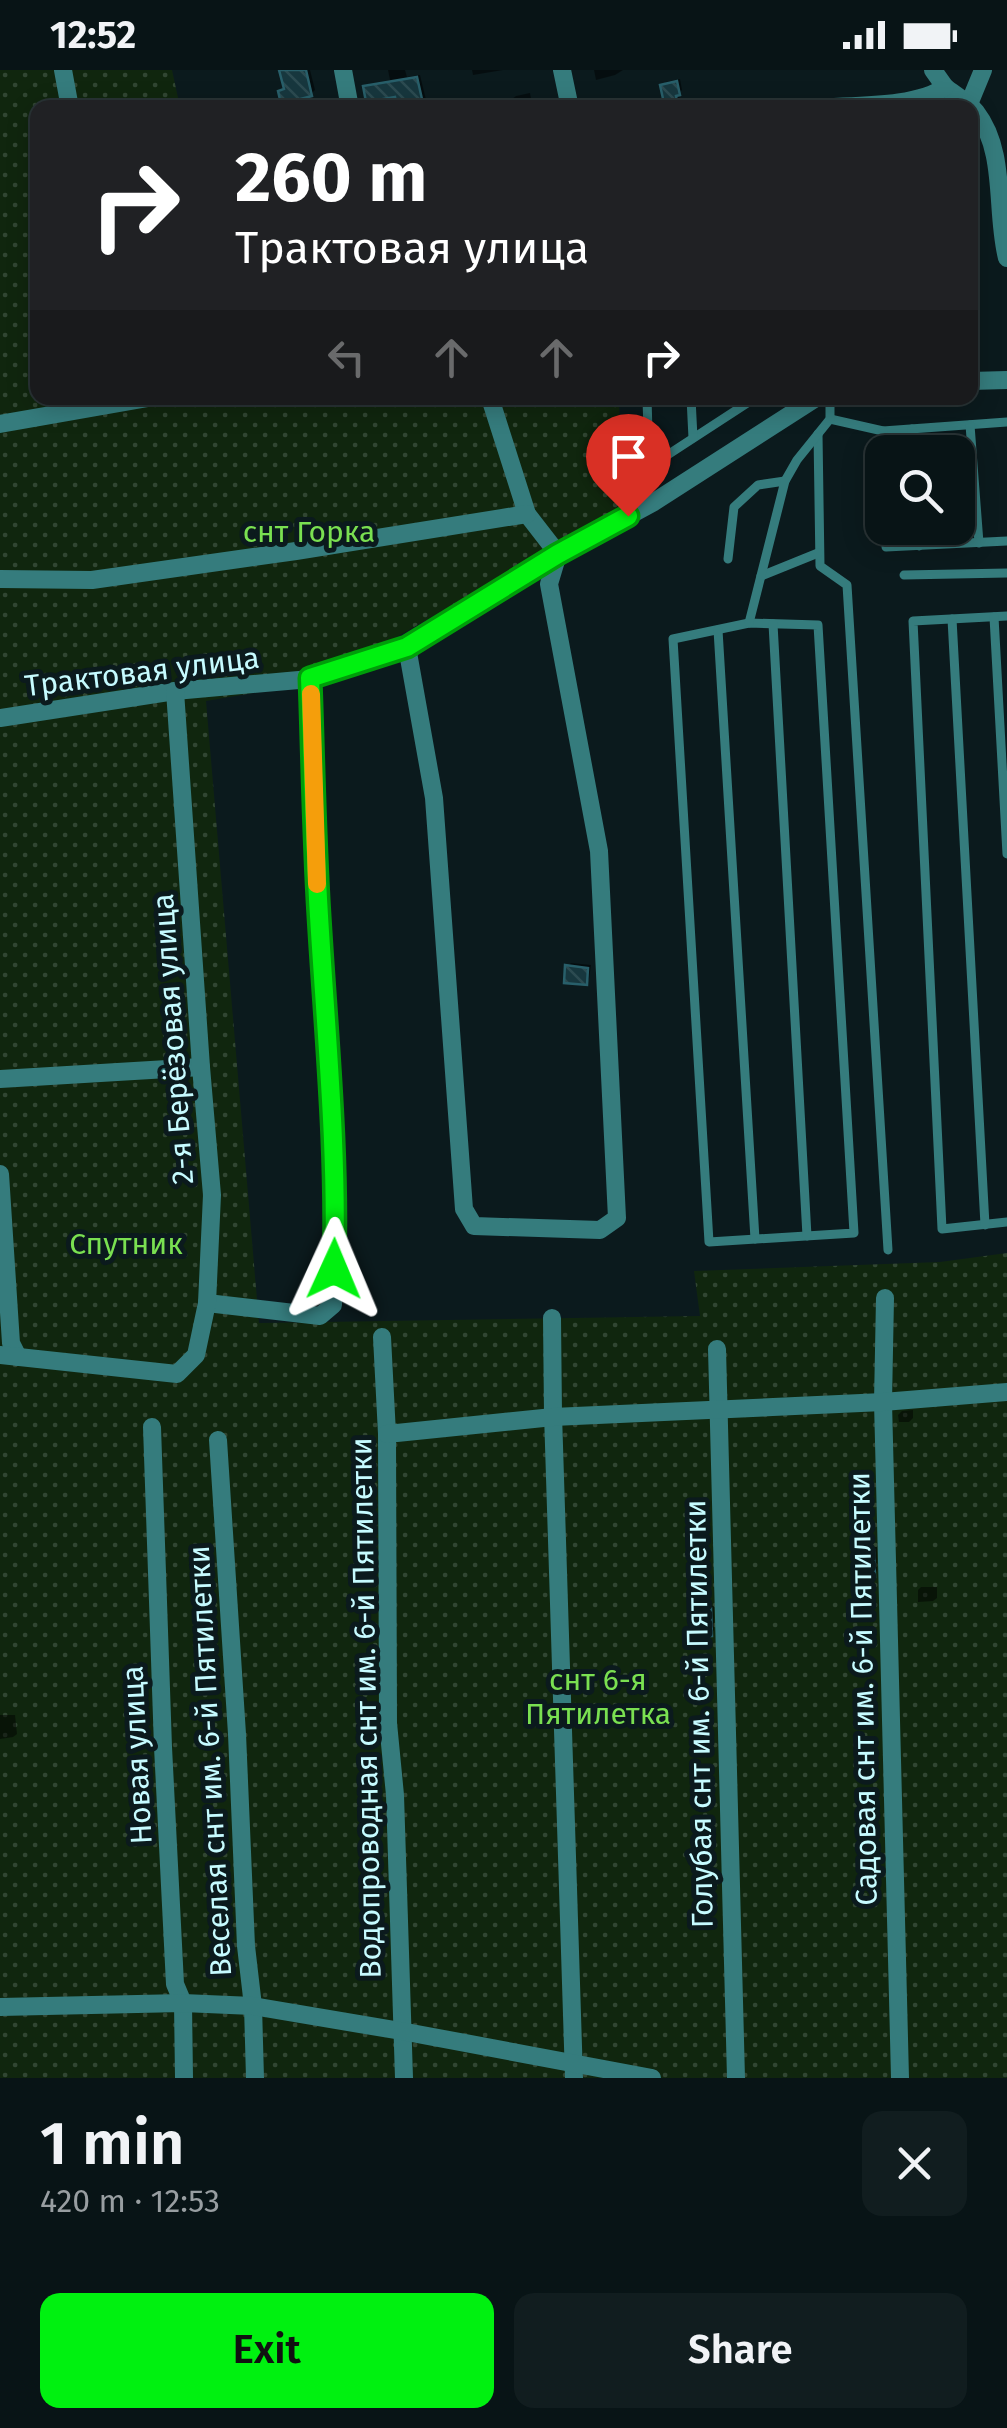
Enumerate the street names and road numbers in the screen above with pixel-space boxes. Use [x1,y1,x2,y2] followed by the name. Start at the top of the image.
[23,640,261,704] street label: Трактовая улица
[145,892,201,1186] street label: 2-я Берёзовая улица
[343,1437,389,1979] street label: Водопроводная снт им. 6-й Пятилетки
[841,1472,885,1906] street label: Садовая снт им. 6-й Пятилетки
[677,1499,721,1929] street label: Голубая снт им. 6-й Пятилетки
[181,1545,239,1977] street label: Веселая снт им. 6-й Пятилетки
[114,1665,160,1845] street label: Новая улица

